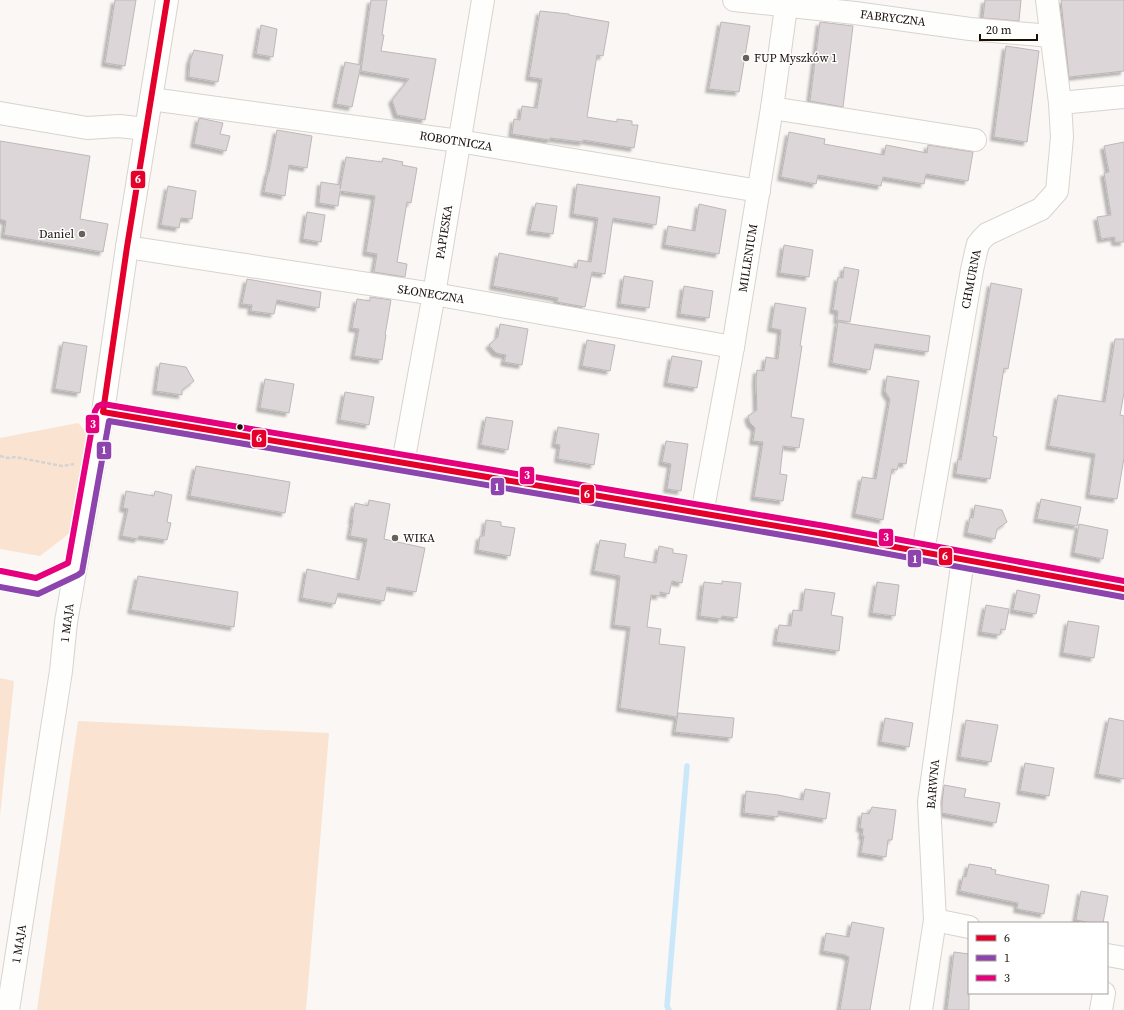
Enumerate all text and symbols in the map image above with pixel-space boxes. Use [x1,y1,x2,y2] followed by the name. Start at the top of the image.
[859,6,927,30] street label: FABRYCZNA
[980,16,1037,42] scale bar
[986,22,1012,38] text: 20 m
[754,50,837,66] place label: FUP Myszków 1
[741,53,751,63] marker: FUP Myszków 1
[418,127,494,155] street label: ROBOTNICZA
[130,170,146,189] line badge: 6
[135,172,141,187] text: 6
[432,204,456,260] street label: PAPIESKA
[735,223,761,293] street label: MILLENIUM
[39,226,74,242] place label: Daniel
[77,229,87,239] marker: Daniel
[957,248,985,310] street label: CHMURNA
[396,281,466,307] street label: SŁONECZNA
[85,414,100,434] line badge: 3
[90,417,96,432] text: 3
[235,422,245,432] unlabelled marker
[251,429,267,448] line badge: 6
[256,431,262,446] text: 6
[96,441,112,460] line badge: 1
[101,443,107,458] text: 1
[519,466,535,485] line badge: 3
[524,468,530,483] text: 3
[490,477,505,496] line badge: 1
[494,480,500,495] text: 1
[580,484,595,504] line badge: 6
[584,487,590,502] text: 6
[878,528,894,547] line badge: 3
[403,530,435,546] place label: WIKA
[883,530,889,545] text: 3
[390,533,400,543] marker: WIKA
[938,547,953,566] line badge: 6
[907,549,922,568] line badge: 1
[942,549,948,564] text: 6
[912,552,918,567] text: 1
[57,602,77,644] street label: 1 MAJA
[923,758,943,810] street label: BARWNA
[968,922,1108,994] legend
[8,923,30,965] street label: 1 MAJA
[1004,930,1010,946] text: 6
[1004,950,1010,966] text: 1
[1004,970,1010,986] text: 3

